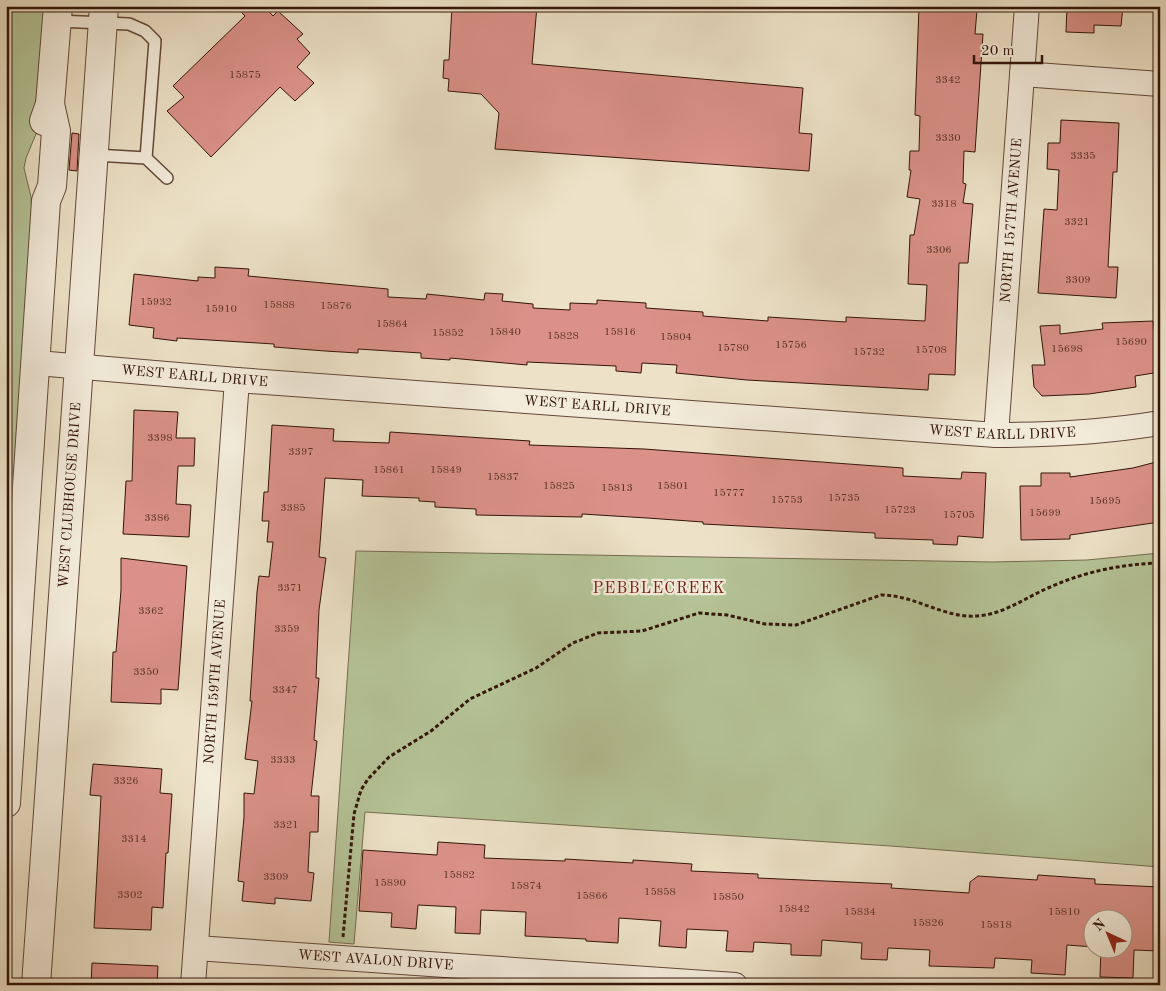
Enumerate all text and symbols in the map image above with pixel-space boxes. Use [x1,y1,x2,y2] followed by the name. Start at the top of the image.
[974,32,1041,64] scale bar
[981,44,1015,59] text: 20 m
[229,70,261,81] house number: 15875
[935,75,961,86] house number: 3342
[935,133,961,144] house number: 3330
[999,138,1024,303] street label: NORTH 157TH AVENUE
[1070,151,1096,162] house number: 3335
[931,199,957,210] house number: 3318
[1064,217,1090,228] house number: 3321
[926,245,952,256] house number: 3306
[1065,275,1091,286] house number: 3309
[140,297,172,308] house number: 15932
[263,300,295,311] house number: 15888
[320,301,352,312] house number: 15876
[205,304,237,315] house number: 15910
[376,319,408,330] house number: 15864
[489,327,521,338] house number: 15840
[604,327,636,338] house number: 15816
[432,328,464,339] house number: 15852
[547,331,579,342] house number: 15828
[660,332,692,343] house number: 15804
[1115,337,1147,348] house number: 15690
[775,340,807,351] house number: 15756
[717,343,749,354] house number: 15780
[1051,344,1083,355] house number: 15698
[915,345,947,356] house number: 15708
[853,347,885,358] house number: 15732
[120,363,268,389] street label: WEST EARLL DRIVE
[523,394,671,418] street label: WEST EARLL DRIVE
[57,402,83,589] street label: WEST CLUBHOUSE DRIVE
[928,423,1076,442] street label: WEST EARLL DRIVE
[147,433,173,444] house number: 3398
[288,447,314,458] house number: 3397
[373,465,405,476] house number: 15861
[430,465,462,476] house number: 15849
[487,472,519,483] house number: 15837
[543,481,575,492] house number: 15825
[657,481,689,492] house number: 15801
[601,483,633,494] house number: 15813
[713,488,745,499] house number: 15777
[828,493,860,504] house number: 15735
[771,495,803,506] house number: 15753
[1089,496,1121,507] house number: 15695
[280,503,306,514] house number: 3385
[884,505,916,516] house number: 15723
[1029,508,1061,519] house number: 15699
[943,510,975,521] house number: 15705
[144,513,170,524] house number: 3386
[592,581,726,597] district label: PEBBLECREEK
[277,583,303,594] house number: 3371
[202,599,228,765] street label: NORTH 159TH AVENUE
[138,606,164,617] house number: 3362
[274,624,300,635] house number: 3359
[133,667,159,678] house number: 3350
[272,685,298,696] house number: 3347
[270,755,296,766] house number: 3333
[113,776,139,787] house number: 3326
[273,820,299,831] house number: 3321
[121,834,147,845] house number: 3314
[443,870,475,881] house number: 15882
[263,872,289,883] house number: 3309
[374,878,406,889] house number: 15890
[510,881,542,892] house number: 15874
[644,887,676,898] house number: 15858
[117,890,143,901] house number: 3302
[576,891,608,902] house number: 15866
[712,892,744,903] house number: 15850
[778,904,810,915] house number: 15842
[844,907,876,918] house number: 15834
[1048,907,1080,918] house number: 15810
[1084,908,1134,958] north arrow
[1091,916,1109,934] text: N
[912,918,944,929] house number: 15826
[980,920,1012,931] house number: 15818
[297,948,454,973] street label: WEST AVALON DRIVE

